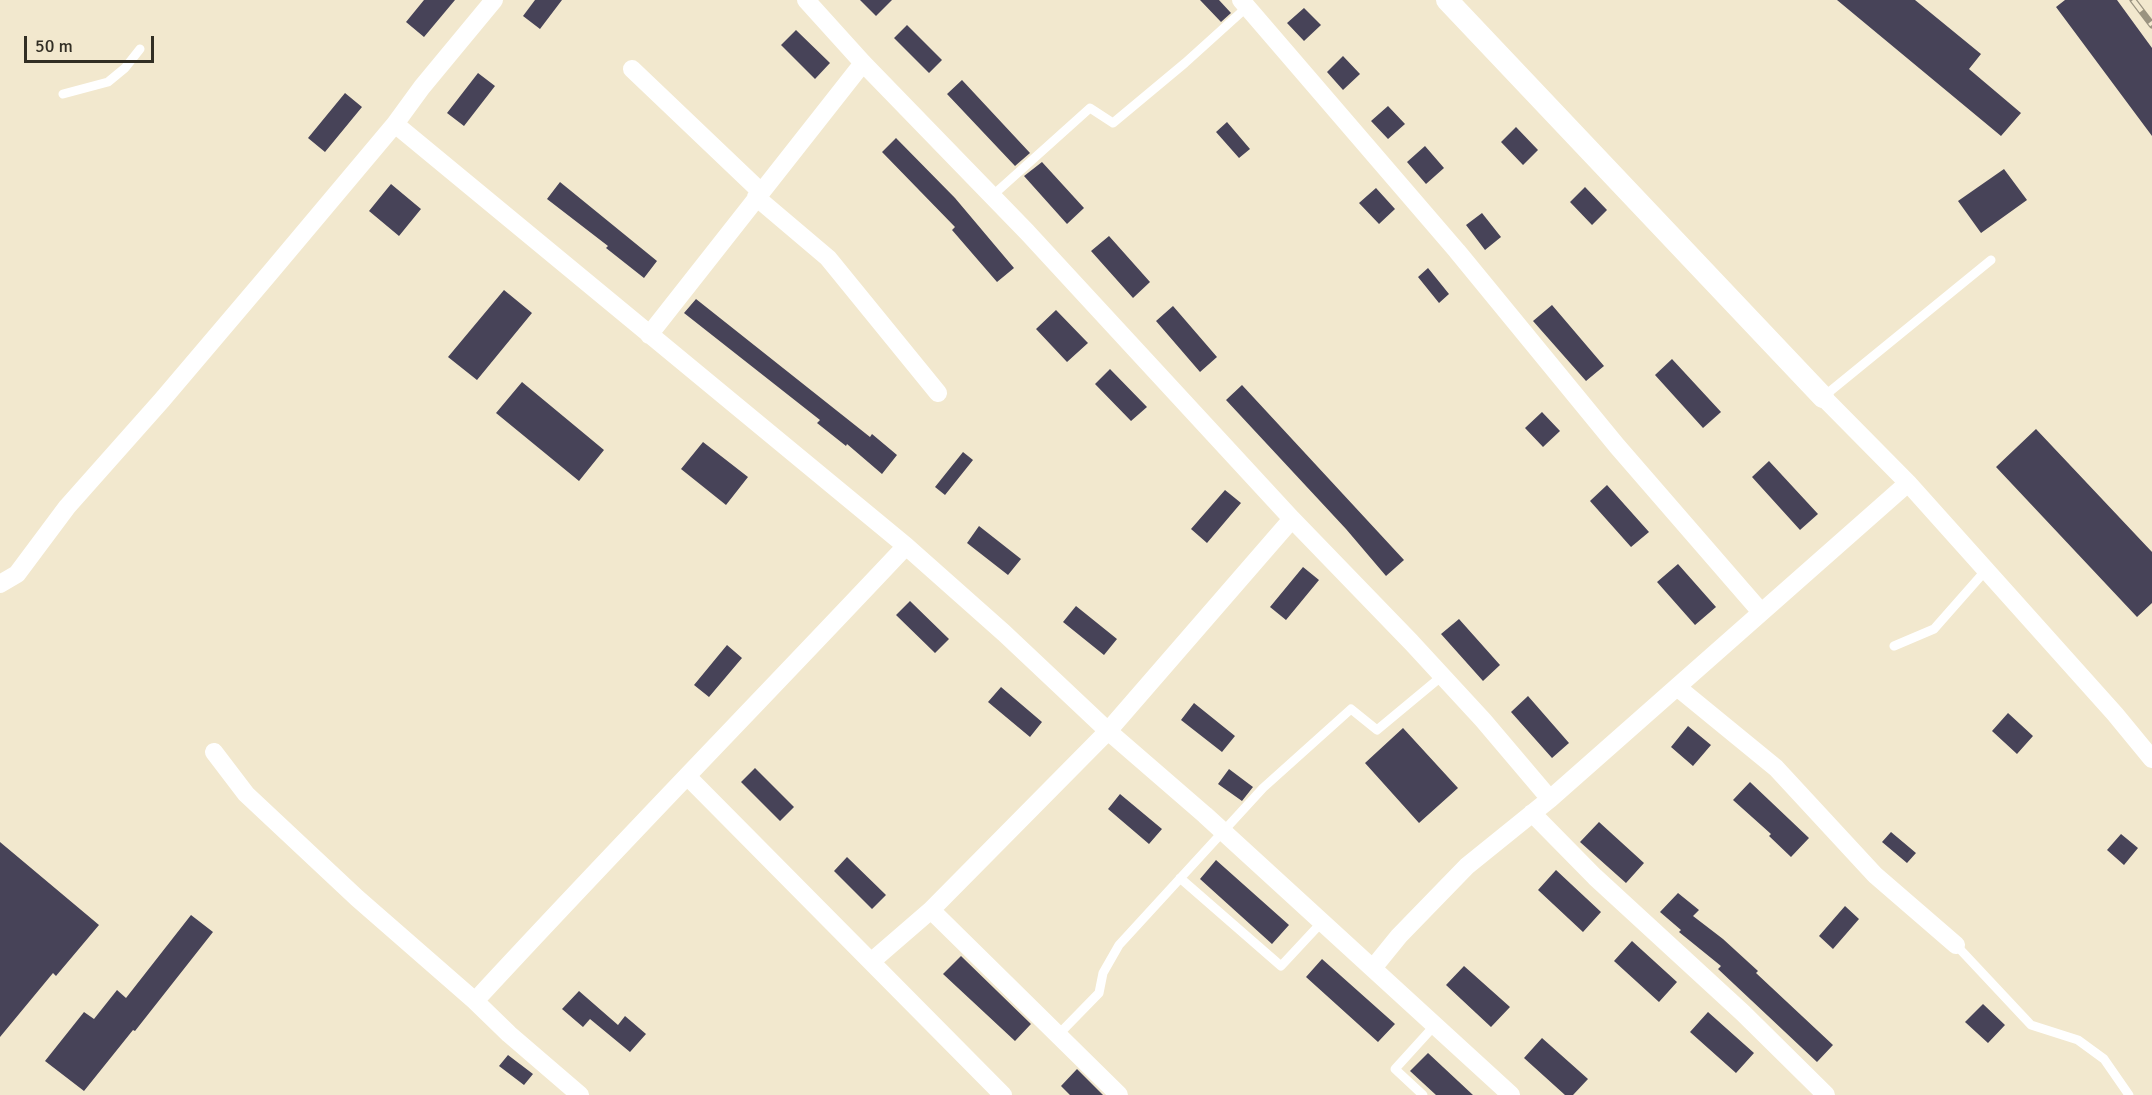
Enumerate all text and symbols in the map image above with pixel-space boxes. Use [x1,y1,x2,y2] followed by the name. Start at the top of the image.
[27,24,158,62] scale bar
[35,35,73,57] text: 50 m

